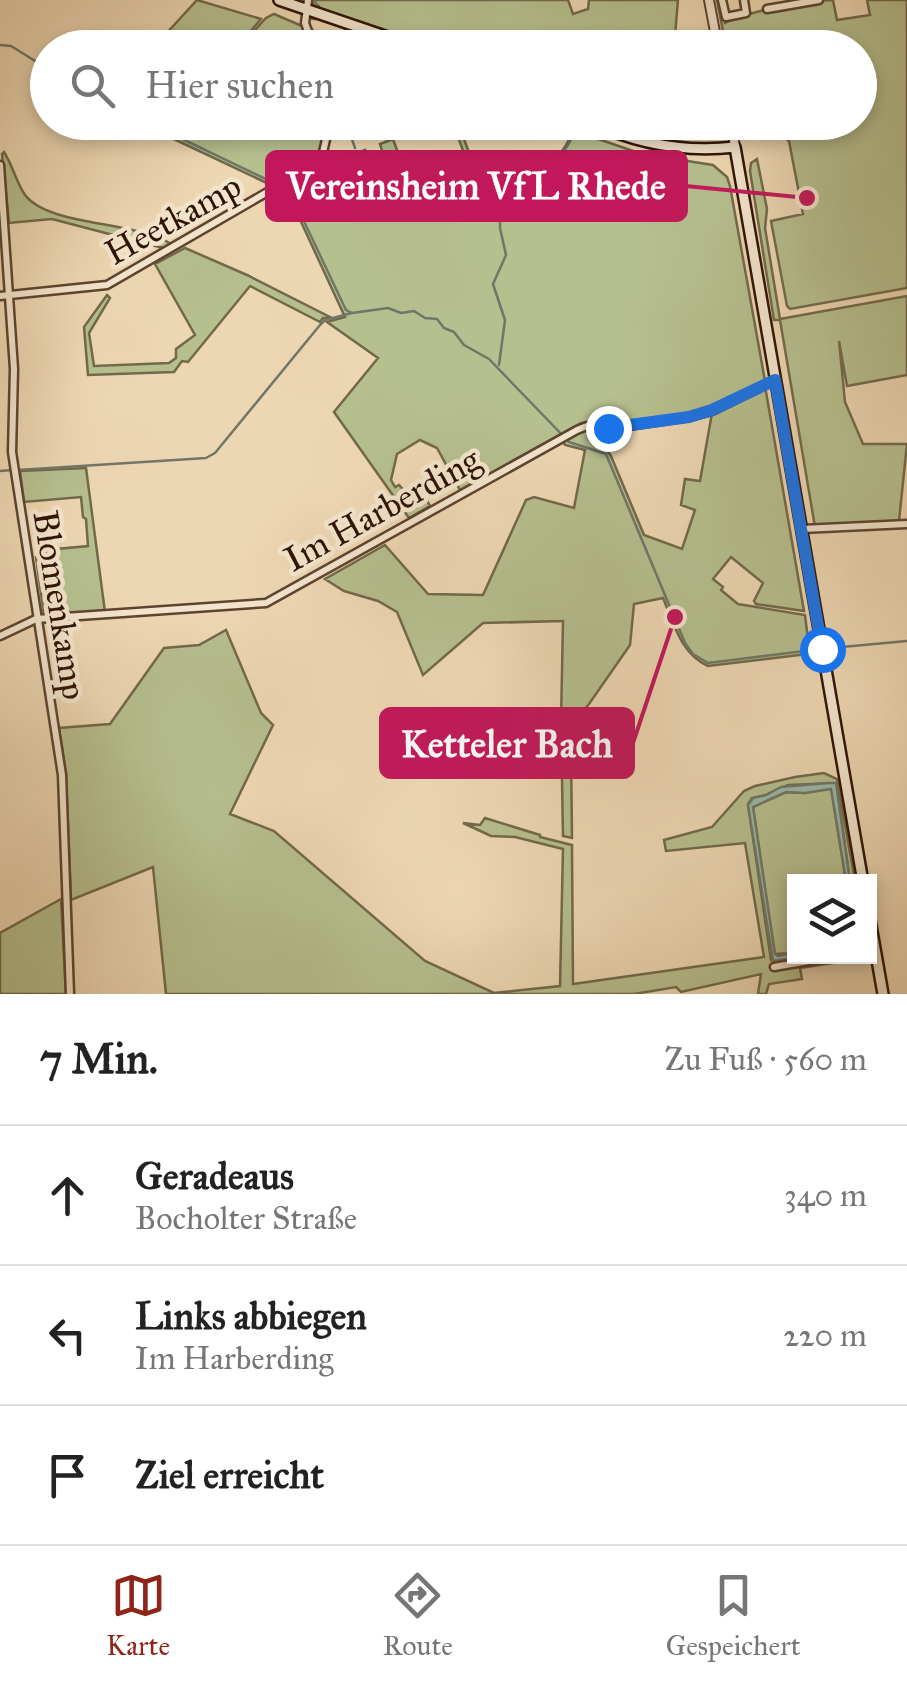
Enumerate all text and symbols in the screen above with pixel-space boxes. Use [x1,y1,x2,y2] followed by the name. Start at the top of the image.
[30,30,877,140] search box
[65,58,120,113] icon: search
[145,62,334,108] text: Hier suchen
[267,152,686,220] callout: Vereinsheim VfL Rhede
[285,163,666,209] text: Vereinsheim VfL Rhede
[97,164,249,274] street label: Heetkamp
[586,406,632,452] route end
[277,438,488,581] street label: Im Harberding
[23,507,96,703] street label: Blomenkamp
[800,627,846,673] route start
[381,709,633,777] callout: Ketteler Bach
[401,721,614,767] text: Ketteler Bach
[787,874,877,964] map controls
[787,874,877,964] button: layers
[40,1033,158,1085] text: 7 Min.
[664,1040,867,1079] text: Zu Fuß · 560 m
[135,1153,294,1199] text: Geradeaus
[40,1168,95,1223] icon: ahead
[784,1176,867,1215] text: 340 m
[135,1199,357,1238] text: Bocholter Straße
[135,1293,367,1339] text: Links abbiegen
[40,1308,95,1363] icon: left
[783,1316,867,1355] text: 220 m
[135,1339,334,1378] text: Im Harberding
[40,1448,95,1503] icon: arrive
[135,1452,324,1498] text: Ziel erreicht
[106,1568,170,1663] tab: Karte
[383,1568,453,1663] tab: Route
[666,1568,801,1663] tab: Gespeichert

